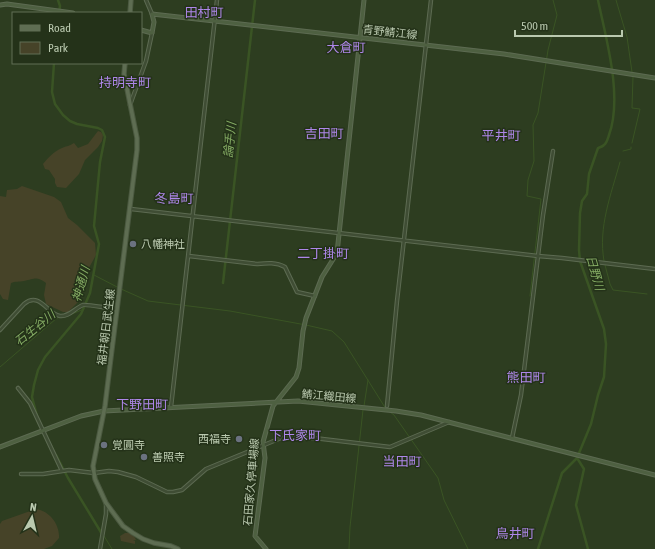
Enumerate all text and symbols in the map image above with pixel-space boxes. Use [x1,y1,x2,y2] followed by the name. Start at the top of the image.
[184,5,224,20] district label: 田村町
[12,12,142,64] legend
[515,12,622,38] scale bar
[521,19,548,33] text: 500 m
[48,21,71,35] text: Road
[362,23,418,41] street label: 青野鯖江線
[326,40,366,55] district label: 大倉町
[48,41,69,55] text: Park
[99,75,151,90] district label: 持明寺町
[221,119,239,159] water label: 論手川
[304,126,344,141] district label: 吉田町
[481,128,521,143] district label: 平井町
[154,191,194,206] district label: 冬島町
[141,238,185,250] place label: 八幡神社
[128,239,138,249] marker: 八幡神社
[297,246,349,261] district label: 二丁掛町
[583,254,607,294] water label: 日野川
[69,263,93,303] water label: 神通川
[95,288,117,366] street label: 福井朝日武生線
[12,306,60,349] water label: 石生谷川
[506,370,546,385] district label: 熊田町
[301,388,357,404] street label: 鯖江織田線
[116,397,168,412] district label: 下野田町
[269,428,321,443] district label: 下氏家町
[198,433,231,445] place label: 西福寺
[234,434,244,444] marker: 西福寺
[241,438,261,526] street label: 石田家久停車場線
[112,439,145,451] place label: 覚圓寺
[99,440,109,450] marker: 覚圓寺
[152,451,185,463] place label: 善照寺
[139,452,149,462] marker: 善照寺
[382,454,422,469] district label: 当田町
[12,497,52,537] north arrow
[29,501,37,513] text: N
[495,526,535,541] district label: 鳥井町

